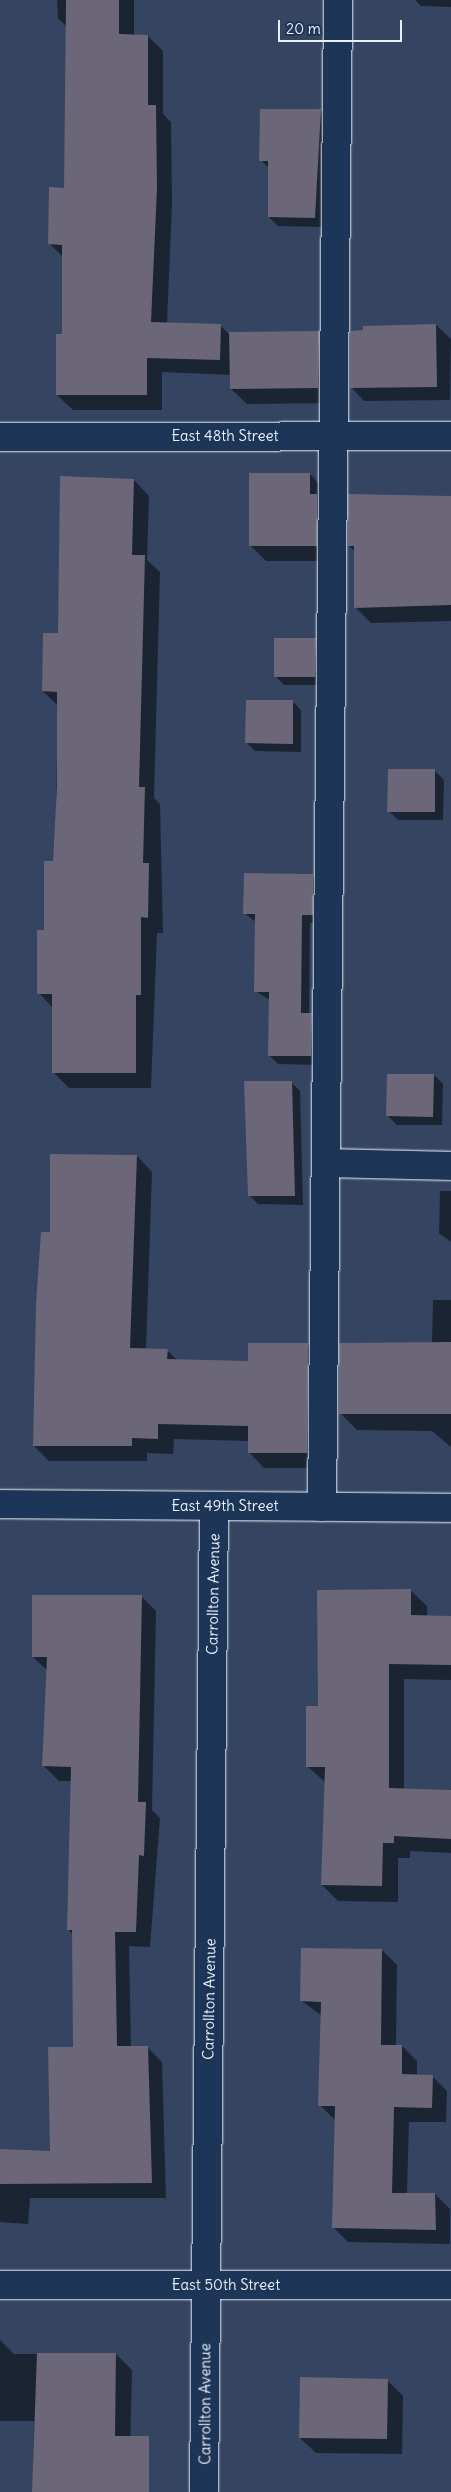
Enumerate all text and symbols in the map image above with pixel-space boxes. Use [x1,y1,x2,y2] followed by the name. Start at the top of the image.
[281,10,405,42] scale bar
[286,19,321,38] text: 20 m
[171,427,279,445] street label: East 48th Street
[171,1497,279,1515] street label: East 49th Street
[203,1533,223,1655] street label: Carrollton Avenue
[199,1938,219,2060] street label: Carrollton Avenue
[172,2276,280,2294] street label: East 50th Street
[196,2343,214,2465] street label: Carrollton Avenue

